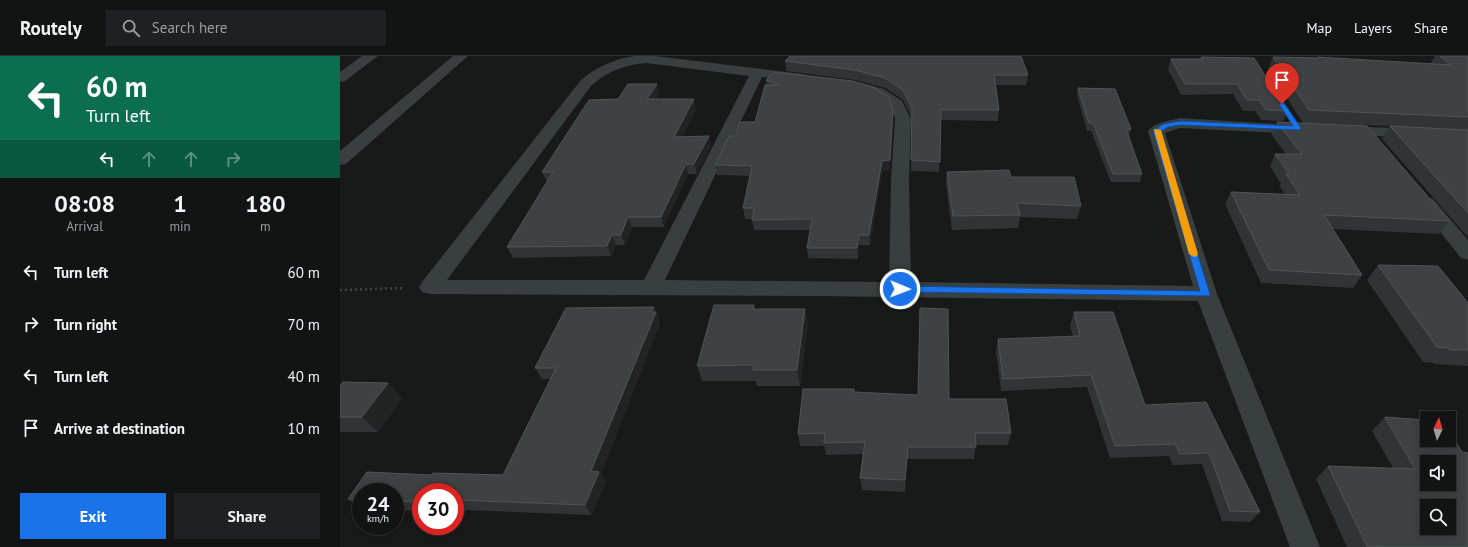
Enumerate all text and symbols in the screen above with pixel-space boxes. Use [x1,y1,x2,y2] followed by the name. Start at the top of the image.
[106,10,386,46] search box
[20,16,82,40] text: Routely
[120,17,142,39] icon: search
[152,18,227,37] text: Search here
[1306,19,1332,37] text: Map
[1354,19,1392,37] text: Layers
[1414,19,1448,37] text: Share
[1265,63,1299,104] pin
[86,68,147,105] text: 60 m
[1271,69,1293,91] icon: arrive
[20,72,72,124] icon: left
[86,104,151,127] text: Turn left
[96,148,118,170] icon: left
[138,148,160,170] icon: ahead
[180,148,202,170] icon: ahead
[222,148,244,170] icon: right
[54,188,115,219] text: 08:08
[173,188,187,219] text: 1
[245,188,286,219] text: 180
[67,218,103,235] text: Arrival
[169,218,191,235] text: min
[260,218,271,235] text: m
[20,261,42,283] icon: left
[54,263,108,282] text: Turn left
[287,263,320,282] text: 60 m
[879,268,921,310] position arrow
[20,313,42,335] icon: right
[54,315,117,334] text: Turn right
[287,315,320,334] text: 70 m
[20,365,42,387] icon: left
[54,367,108,386] text: Turn left
[287,367,320,386] text: 40 m
[1420,411,1456,447] north arrow
[1420,411,1456,535] map controls
[20,417,42,439] icon: arrive
[54,419,185,438] text: Arrive at destination
[287,419,320,438] text: 10 m
[1420,455,1456,491] button: sound
[412,483,464,535] speed limit sign: 30
[367,491,389,517] text: 24
[20,493,166,539] button: Exit
[174,493,320,539] button: Share
[1420,499,1456,535] button: search
[367,512,389,525] text: km/h

